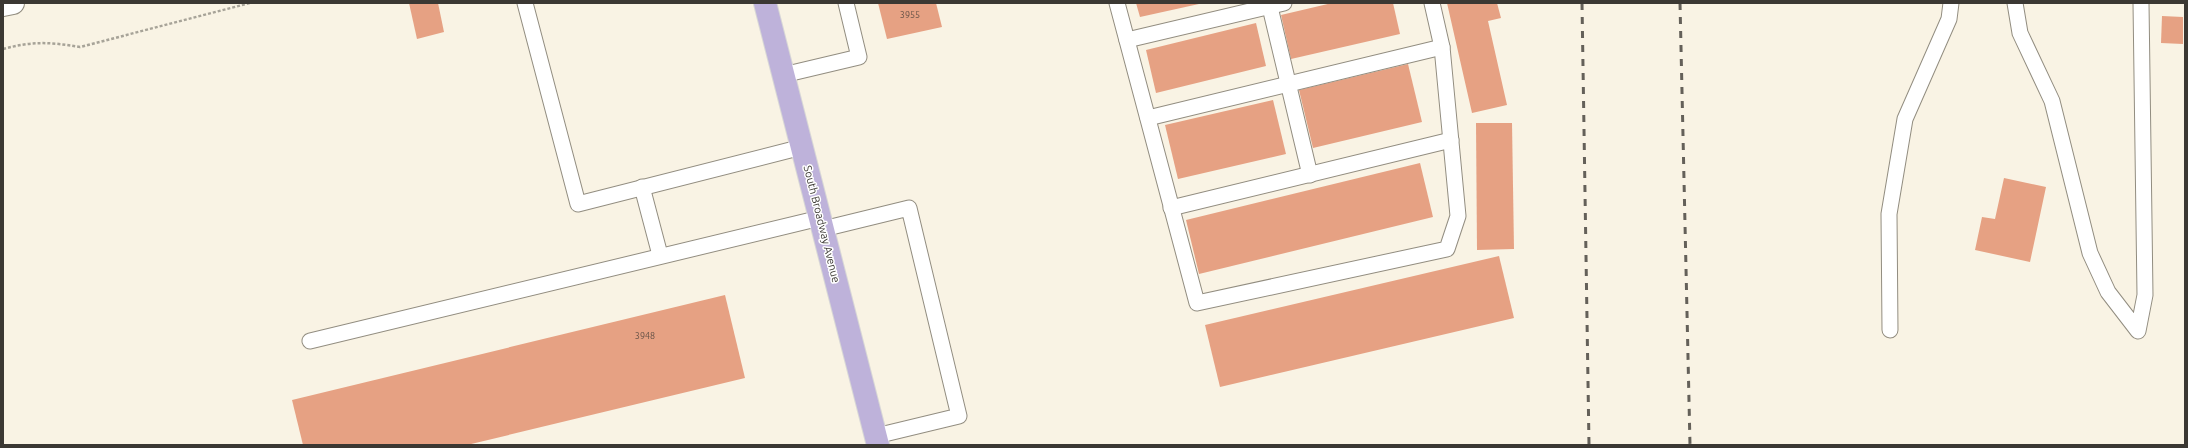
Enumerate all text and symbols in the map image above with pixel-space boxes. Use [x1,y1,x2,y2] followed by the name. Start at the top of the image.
[900,10,920,20] house number: 3955
[802,164,842,284] street label: South Broadway Avenue
[635,331,655,341] house number: 3948

